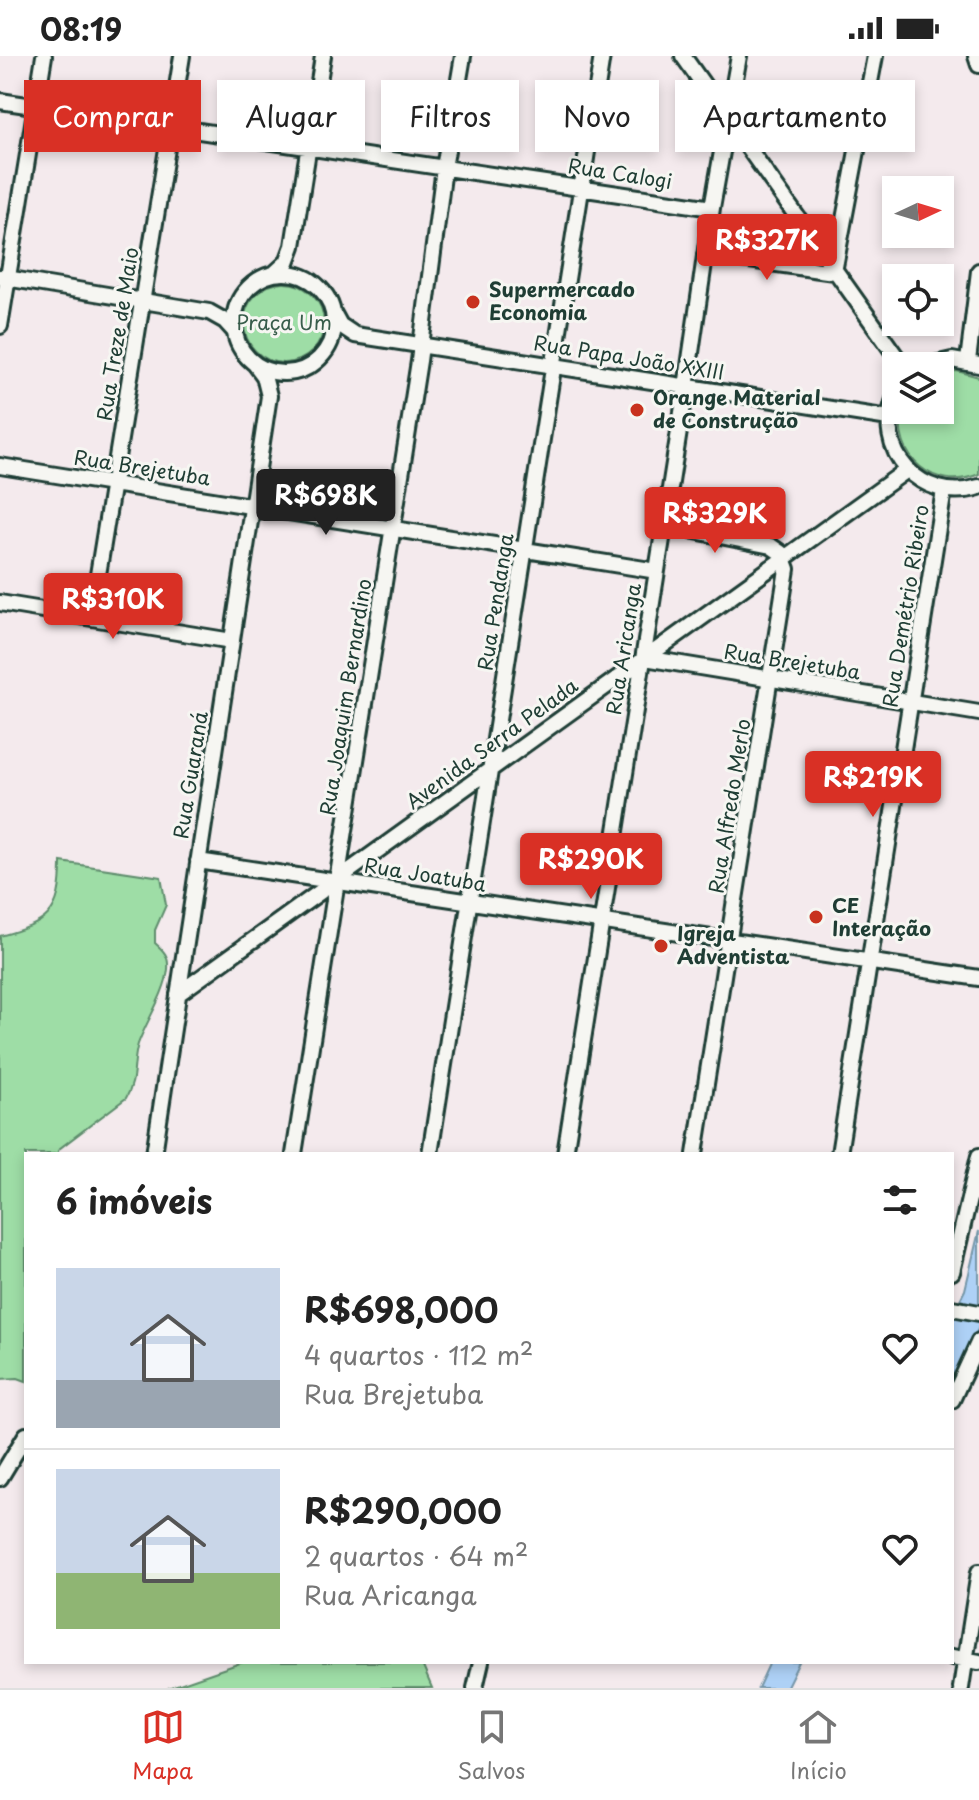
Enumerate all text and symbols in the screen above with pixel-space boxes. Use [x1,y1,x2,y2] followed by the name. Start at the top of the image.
[40,6,122,51] text: 08:19
[24,80,201,152] chip: Comprar
[217,80,365,152] chip: Alugar
[381,80,519,152] chip: Filtros
[535,80,659,152] chip: Novo
[675,80,915,152] chip: Apartamento
[566,150,674,196] street label: Rua Calogi
[882,176,954,248] north arrow
[882,176,954,424] map controls
[702,214,832,282] pin: R$327K
[715,220,819,259] text: R$327K
[88,245,146,423] street label: Rua Treze de Maio
[882,264,954,336] button: locate
[489,274,635,327] place label: Supermercado Economia
[464,293,482,311] marker: Supermercado Economia
[236,307,332,337] park label: Praça Um
[532,327,727,387] street label: Rua Papa João XXIII
[882,352,954,424] button: layers
[653,382,821,435] place label: Orange Material de Construção
[628,401,646,419] marker: Orange Material de Construção
[72,441,213,493] street label: Rua Brejetuba
[261,469,391,537] pin: R$698K
[274,475,378,514] text: R$698K
[650,487,780,555] pin: R$329K
[663,493,767,532] text: R$329K
[874,502,936,709] street label: Rua Demétrio Ribeiro
[469,530,521,673] street label: Rua Pendanga
[48,573,178,641] pin: R$310K
[311,576,379,817] street label: Rua Joaquim Bernardino
[61,579,165,618] text: R$310K
[598,581,648,717] street label: Rua Aricanga
[722,635,863,687] street label: Rua Brejetuba
[399,670,584,816] street label: Avenida Serra Pelada
[165,708,215,841] street label: Rua Guaraná
[700,716,758,895] street label: Rua Alfredo Merlo
[808,751,938,819] pin: R$219K
[823,757,923,796] text: R$219K
[526,833,656,901] pin: R$290K
[538,839,644,878] text: R$290K
[362,850,488,898] street label: Rua Joatuba
[832,890,931,943] place label: CE Interação
[807,908,825,926] marker: CE Interação
[677,918,790,971] place label: Igreja Adventista
[652,937,670,955] marker: Igreja Adventista
[56,1174,213,1226] text: 6 imóveis
[878,1178,922,1222] icon: filters
[304,1283,499,1335] text: R$698,000
[120,1300,216,1396] icon: home
[878,1326,922,1370] icon: heart
[304,1335,533,1374] text: 4 quartos · 112 m²
[304,1374,483,1413] text: Rua Brejetuba
[304,1484,502,1536] text: R$290,000
[120,1501,216,1597] icon: home
[878,1527,922,1571] icon: heart
[304,1536,528,1575] text: 2 quartos · 64 m²
[304,1575,477,1614] text: Rua Aricanga
[132,1705,193,1786] tab: Mapa
[458,1705,525,1786] tab: Salvos
[790,1705,847,1786] tab: Início

